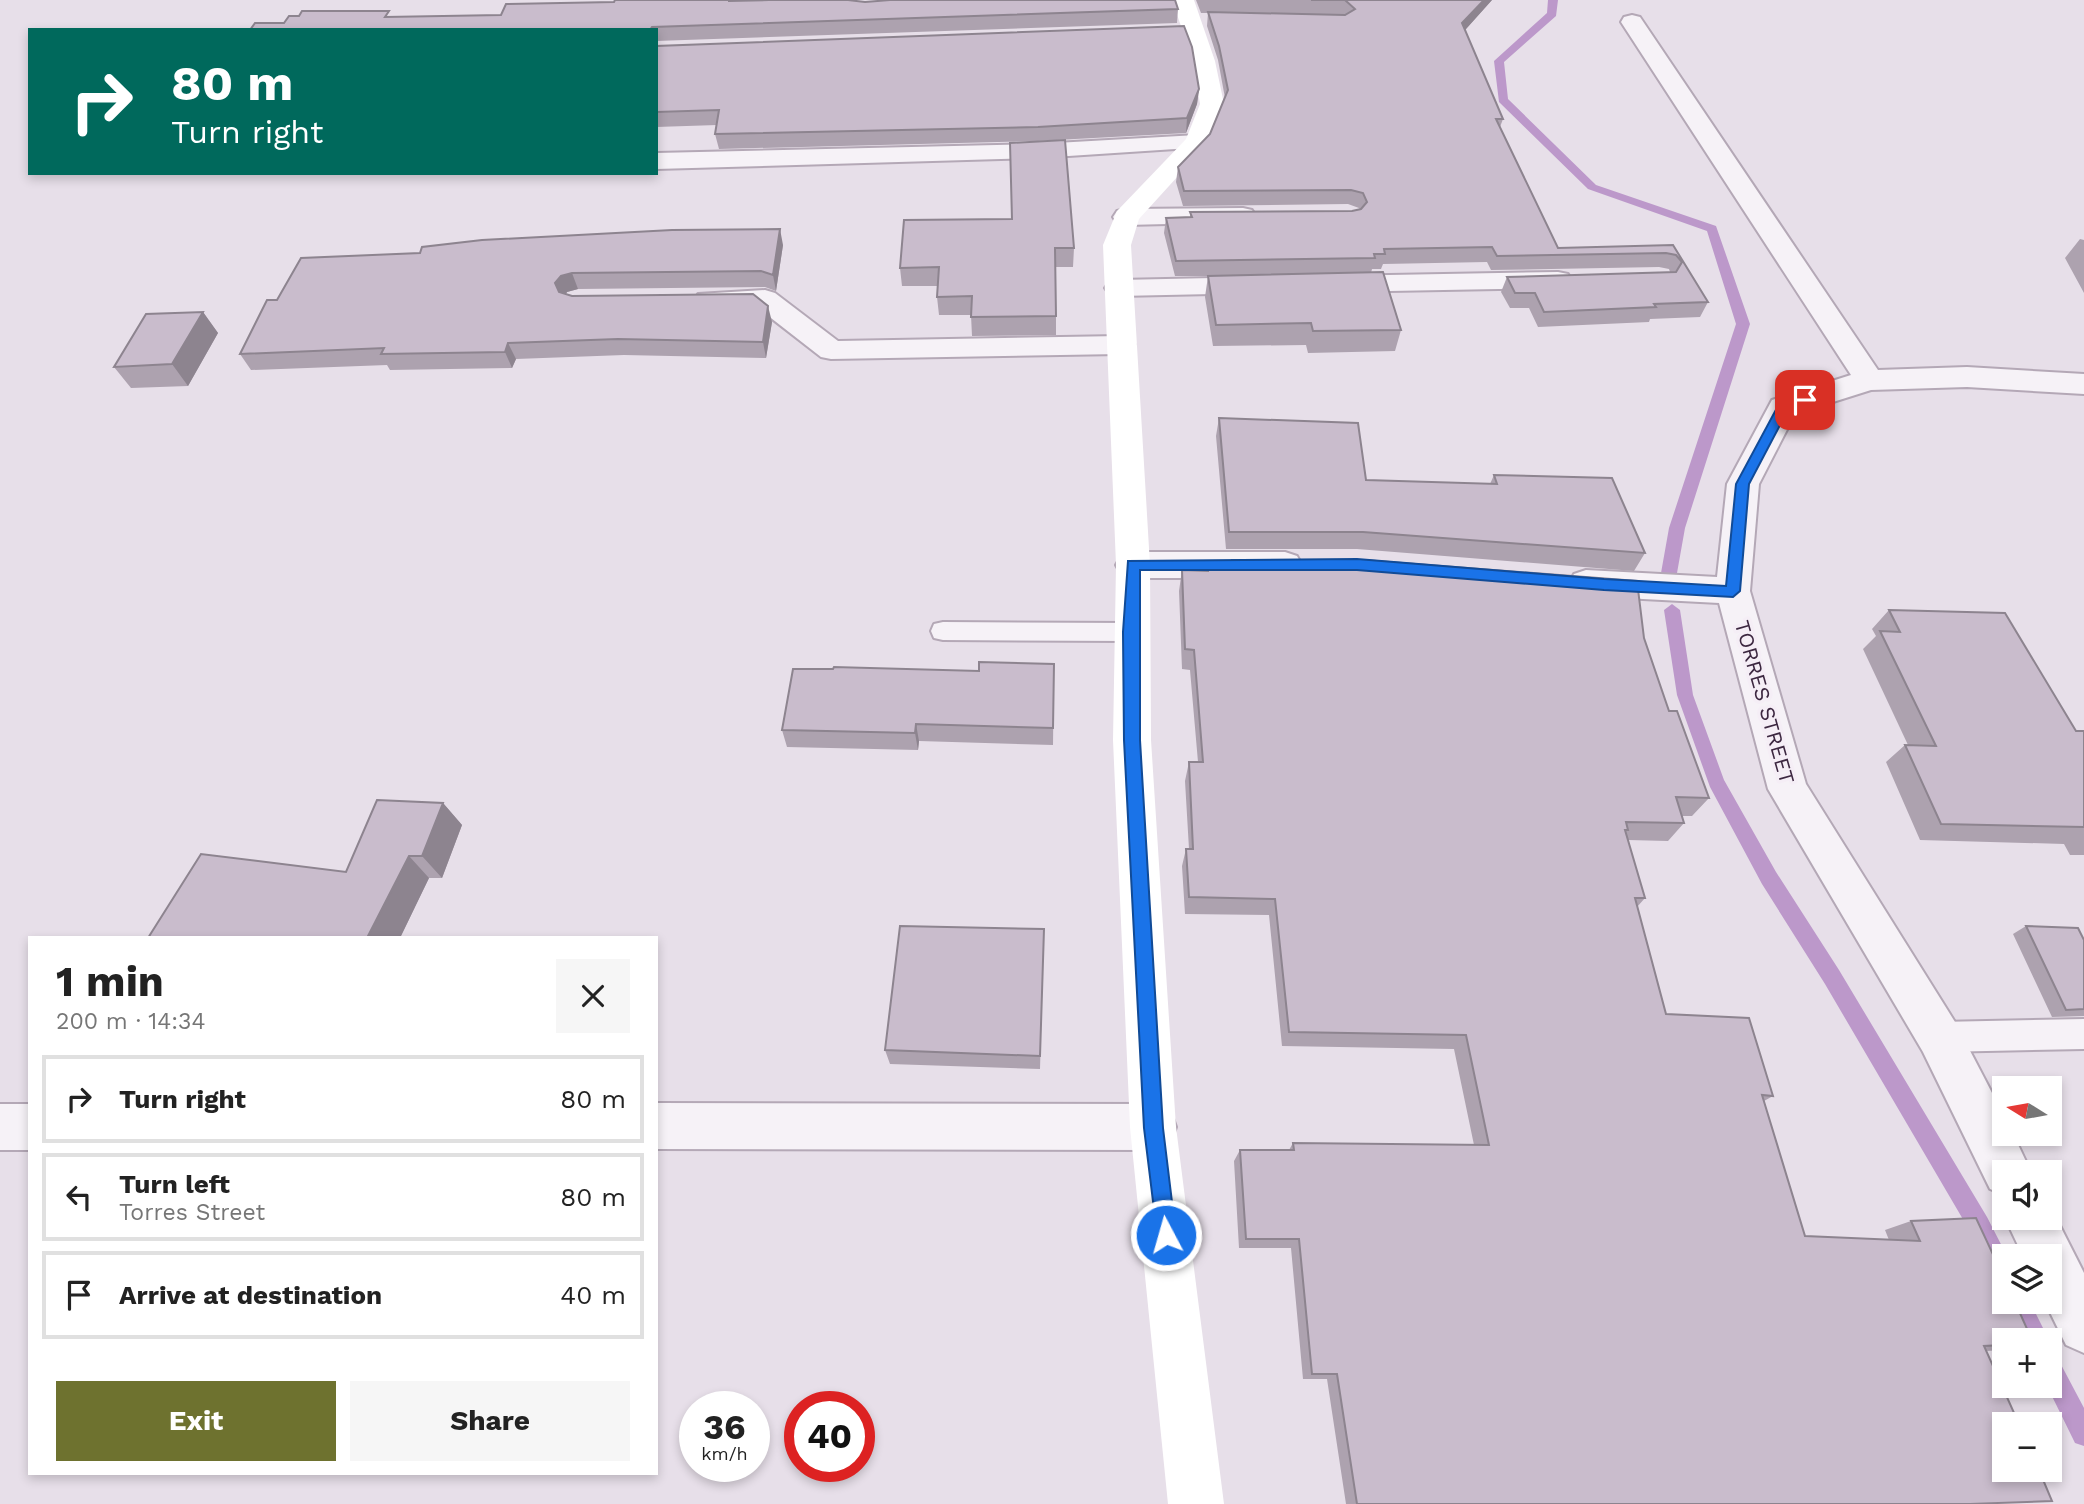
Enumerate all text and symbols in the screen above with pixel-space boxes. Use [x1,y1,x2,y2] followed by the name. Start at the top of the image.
[171,54,293,112] text: 80 m
[56,56,147,147] icon: right
[171,113,323,151] text: Turn right
[1775,370,1835,430] pin
[1786,381,1824,419] icon: arrive
[1730,617,1800,787] street label: TORRES STREET
[56,957,164,1006] text: 1 min
[556,959,630,1033] button: close
[56,1008,206,1035] text: 200 m · 14:34
[1992,1076,2062,1146] north arrow
[1992,1076,2062,1482] map controls
[60,1080,98,1118] icon: right
[119,1084,246,1114] text: Turn right
[560,1084,626,1114] text: 80 m
[1992,1160,2062,1230] button: sound
[119,1169,230,1199] text: Turn left
[60,1178,98,1216] icon: left
[560,1182,626,1212] text: 80 m
[1129,1198,1203,1272] position arrow
[119,1199,265,1226] text: Torres Street
[1992,1244,2062,1314] button: layers
[60,1276,98,1314] icon: arrive
[119,1280,382,1310] text: Arrive at destination
[560,1280,626,1310] text: 40 m
[1992,1328,2062,1398] button: +
[56,1381,336,1461] button: Exit
[350,1381,630,1461] button: Share
[784,1391,875,1482] speed limit sign: 40
[703,1406,746,1448] text: 36
[1992,1412,2062,1482] button: −
[701,1443,748,1464] text: km/h

